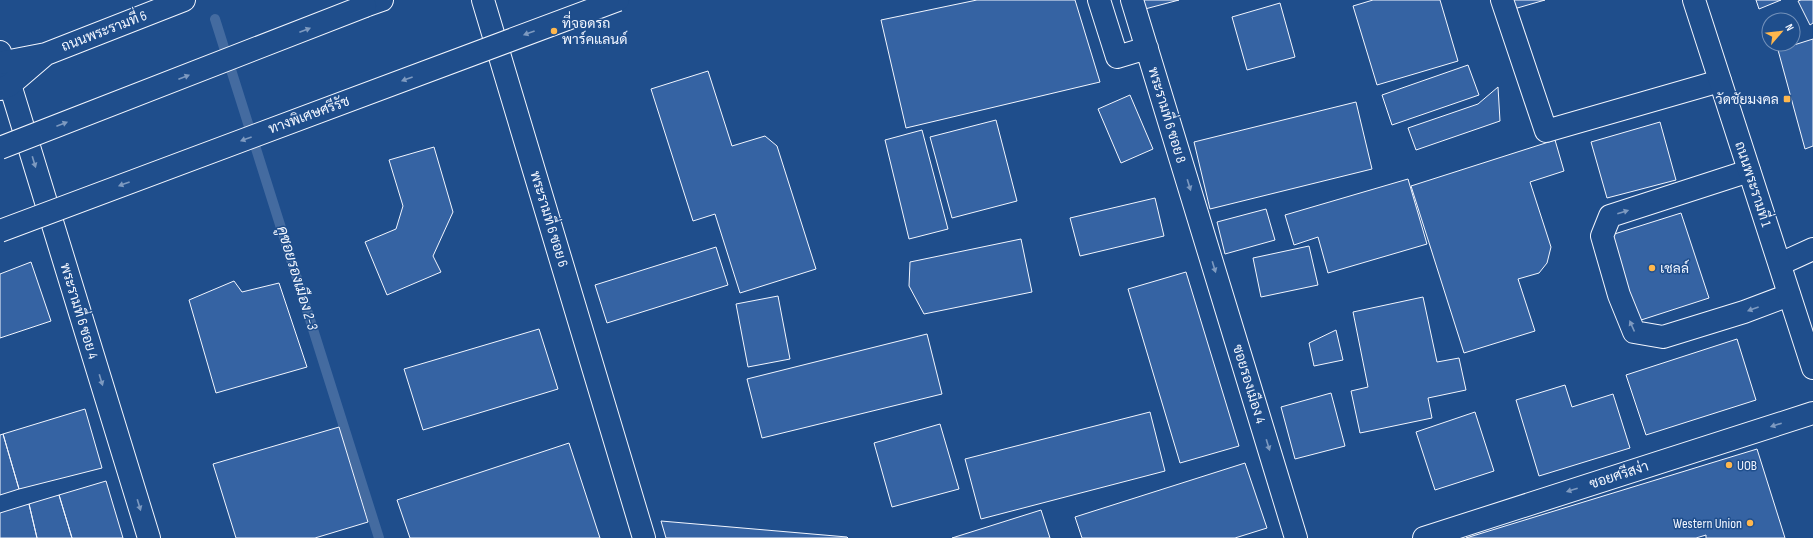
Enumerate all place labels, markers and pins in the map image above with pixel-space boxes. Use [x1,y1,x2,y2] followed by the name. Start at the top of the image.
[562,11,628,48] place label: ที่จอดรถ พาร์คแลนด์
[549,26,559,36] marker: ที่จอดรถ พาร์คแลนด์
[1716,91,1779,108] place label: วัดชัยมงคล
[1782,94,1792,104] marker: วัดชัยมงคล
[1660,259,1689,277] place label: เชลล์
[1647,263,1657,273] marker: เชลล์
[1737,457,1757,474] place label: UOB
[1724,460,1734,470] marker: UOB
[1673,515,1742,532] place label: Western Union
[1745,518,1755,528] marker: Western Union

